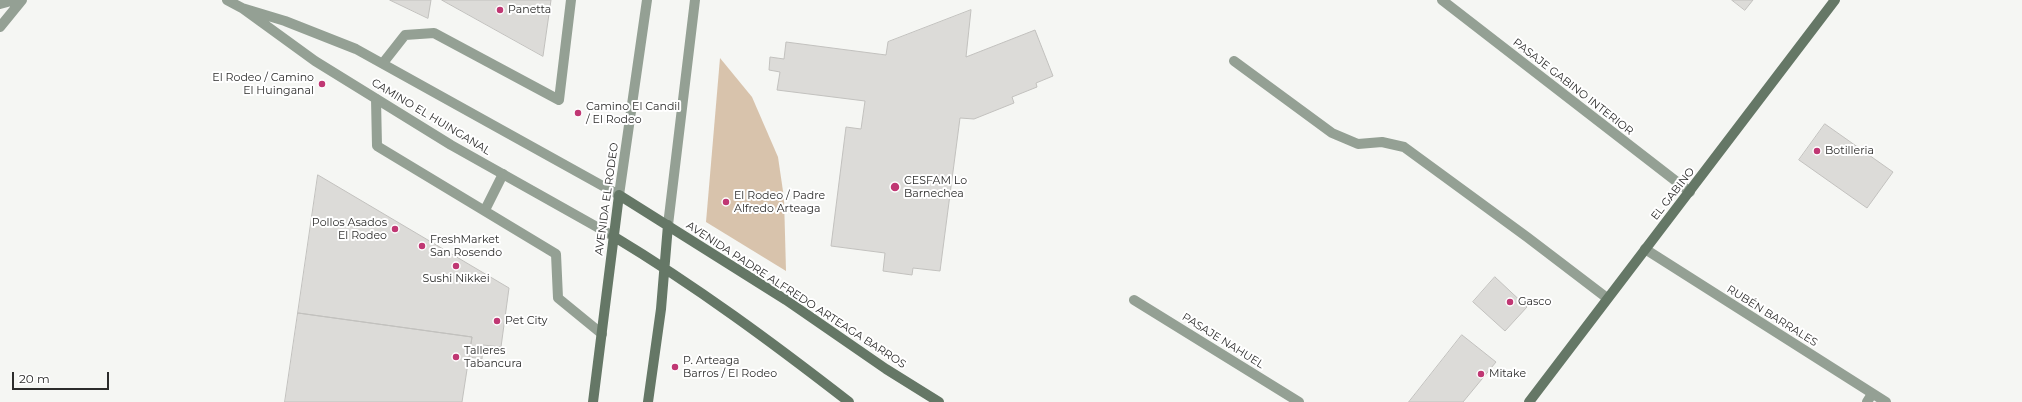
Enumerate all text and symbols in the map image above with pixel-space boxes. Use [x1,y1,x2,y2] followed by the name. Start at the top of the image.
[508,3,551,17] place label: Panetta
[495,5,505,15] marker: Panetta
[1510,36,1636,138] street label: PASAJE GABINO INTERIOR
[212,71,314,97] place label: El Rodeo / Camino El Huinganal
[369,76,493,158] street label: CAMINO EL HUINGANAL
[317,79,327,89] marker: El Rodeo / Camino El Huinganal
[586,100,680,126] place label: Camino El Candil / El Rodeo
[573,108,583,118] marker: Camino El Candil / El Rodeo
[593,142,621,256] street label: AVENIDA EL RODEO
[1825,144,1874,158] place label: Botilleria
[1812,146,1822,156] marker: Botilleria
[1648,165,1698,223] street label: EL GABINO
[904,174,967,200] place label: CESFAM Lo Barnechea
[889,181,901,193] marker: CESFAM Lo Barnechea
[734,189,825,215] place label: El Rodeo / Padre Alfredo Arteaga
[721,197,731,207] marker: El Rodeo / Padre Alfredo Arteaga
[312,216,387,242] place label: Pollos Asados El Rodeo
[684,219,908,371] street label: AVENIDA PADRE ALFREDO ARTEAGA BARROS
[390,224,400,234] marker: Pollos Asados El Rodeo
[430,233,502,259] place label: FreshMarket San Rosendo
[417,241,427,251] marker: FreshMarket San Rosendo
[451,261,461,271] marker: Sushi Nikkei
[422,272,490,286] place label: Sushi Nikkei
[1724,283,1820,349] street label: RUBÉN BARRALES
[1518,295,1551,309] place label: Gasco
[1505,297,1515,307] marker: Gasco
[1180,310,1266,372] street label: PASAJE NAHUEL
[505,314,547,328] place label: Pet City
[492,316,502,326] marker: Pet City
[464,344,522,370] place label: Talleres Tabancura
[451,352,461,362] marker: Talleres Tabancura
[683,354,777,380] place label: P. Arteaga Barros / El Rodeo
[670,362,680,372] marker: P. Arteaga Barros / El Rodeo
[14,364,111,390] scale bar
[1489,367,1526,381] place label: Mitake
[1476,369,1486,379] marker: Mitake
[19,371,50,386] text: 20 m

